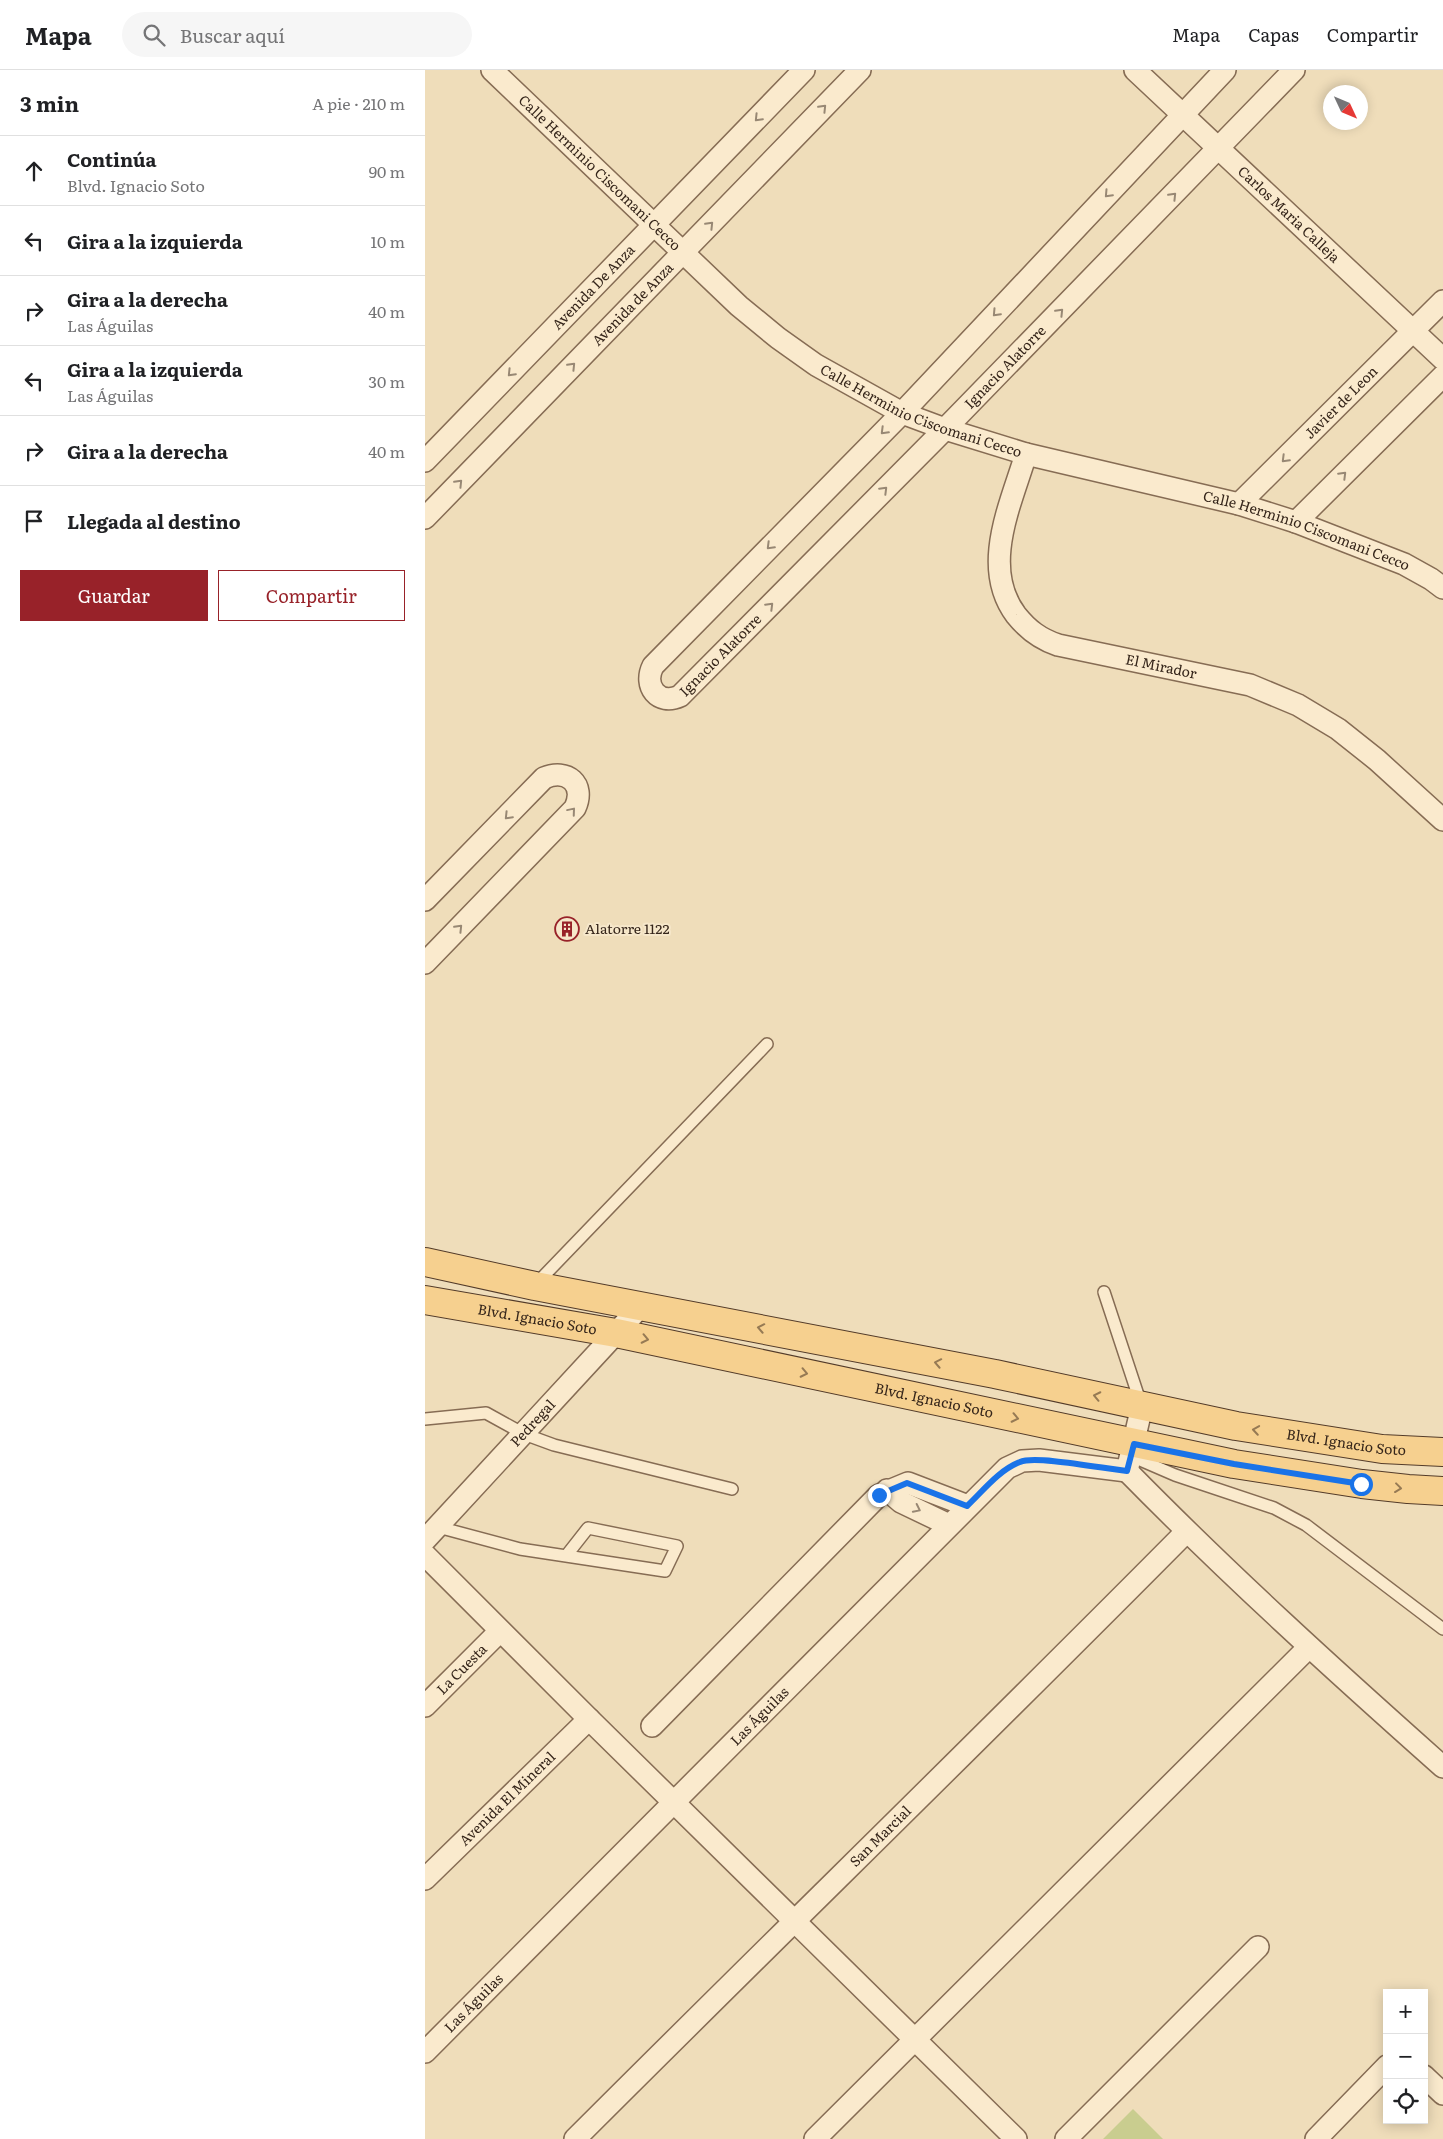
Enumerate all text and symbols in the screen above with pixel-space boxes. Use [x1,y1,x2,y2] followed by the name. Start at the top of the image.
[122,12,472,57] search box
[25,17,92,52] text: Mapa
[140,21,168,49] icon: search
[180,21,285,49] text: Buscar aquí
[1172,21,1220,48] text: Mapa
[1248,21,1299,48] text: Capas
[1327,21,1418,48] text: Compartir
[1323,85,1368,130] north arrow
[20,87,79,118] text: 3 min
[515,90,686,255] street label: Calle Herminio Ciscomani Cecco
[312,91,405,115] text: A pie · 210 m
[817,105,826,114] one-way arrow
[755,112,764,121] one-way arrow
[67,145,157,173] text: Continúa
[20,157,48,185] icon: ahead
[369,159,405,183] text: 90 m
[1234,161,1345,267] street label: Carlos Maria Calleja
[67,173,205,197] text: Blvd. Ignacio Soto
[1105,189,1114,198] one-way arrow
[1167,193,1176,202] one-way arrow
[704,221,713,230] one-way arrow
[20,227,48,255] icon: left
[67,227,243,255] text: Gira a la izquierda
[371,229,405,253] text: 10 m
[547,239,639,334] street label: Avenida De Anza
[587,257,677,350] street label: Avenida de Anza
[67,285,228,313] text: Gira a la derecha
[20,297,48,325] icon: right
[368,299,405,323] text: 40 m
[993,307,1002,316] one-way arrow
[1054,309,1063,318] one-way arrow
[67,313,153,337] text: Las Águilas
[959,320,1050,413] street label: Ignacio Alatorre
[67,355,243,383] text: Gira a la izquierda
[817,358,1025,461] street label: Calle Herminio Ciscomani Cecco
[1299,361,1381,443] street label: Javier de Leon
[566,363,575,372] one-way arrow
[20,367,48,395] icon: left
[508,367,517,376] one-way arrow
[368,369,405,393] text: 30 m
[67,383,153,407] text: Las Águilas
[881,425,890,434] one-way arrow
[20,437,48,465] icon: right
[67,437,228,465] text: Gira a la derecha
[368,439,405,463] text: 40 m
[1281,453,1290,462] one-way arrow
[1337,472,1346,481] one-way arrow
[453,480,462,489] one-way arrow
[1201,485,1414,575] street label: Calle Herminio Ciscomani Cecco
[878,487,887,496] one-way arrow
[20,507,48,535] icon: arrive
[67,507,241,535] text: Llegada al destino
[767,541,776,550] one-way arrow
[20,570,208,621] button: Guardar
[218,570,405,621] button: Compartir
[764,603,773,612] one-way arrow
[674,609,765,700] street label: Ignacio Alatorre
[1124,648,1199,683] street label: El Mirador
[566,807,575,816] one-way arrow
[504,810,513,819] one-way arrow
[554,916,580,942] building icon: Alatorre 1122
[585,918,670,938] place label: Alatorre 1122
[453,924,462,933] one-way arrow
[476,1298,599,1339] street label: Blvd. Ignacio Soto
[757,1324,766,1334] one-way arrow
[641,1334,650,1344] one-way arrow
[933,1358,942,1368] one-way arrow
[800,1367,809,1378] one-way arrow
[873,1377,995,1422] street label: Blvd. Ignacio Soto
[1092,1391,1101,1402] one-way arrow
[505,1394,559,1451] street label: Pedregal
[1010,1412,1019,1423] one-way arrow
[1285,1423,1407,1459] street label: Blvd. Ignacio Soto
[1251,1425,1260,1435] one-way arrow
[1350,1473,1373,1496] route start
[1394,1482,1402,1493] one-way arrow
[868,1484,891,1507] route end
[912,1503,921,1513] one-way arrow
[431,1638,491,1698] street label: La Cuesta
[725,1682,793,1749] street label: Las Águilas
[454,1746,559,1850] street label: Avenida El Mineral
[844,1800,915,1871] street label: San Marcial
[439,1969,507,2036] street label: Las Águilas
[1383,1989,1428,2124] map controls
[1383,1989,1428,2034] button: +
[1383,2034,1428,2079] button: −
[1383,2079,1428,2124] button: locate

